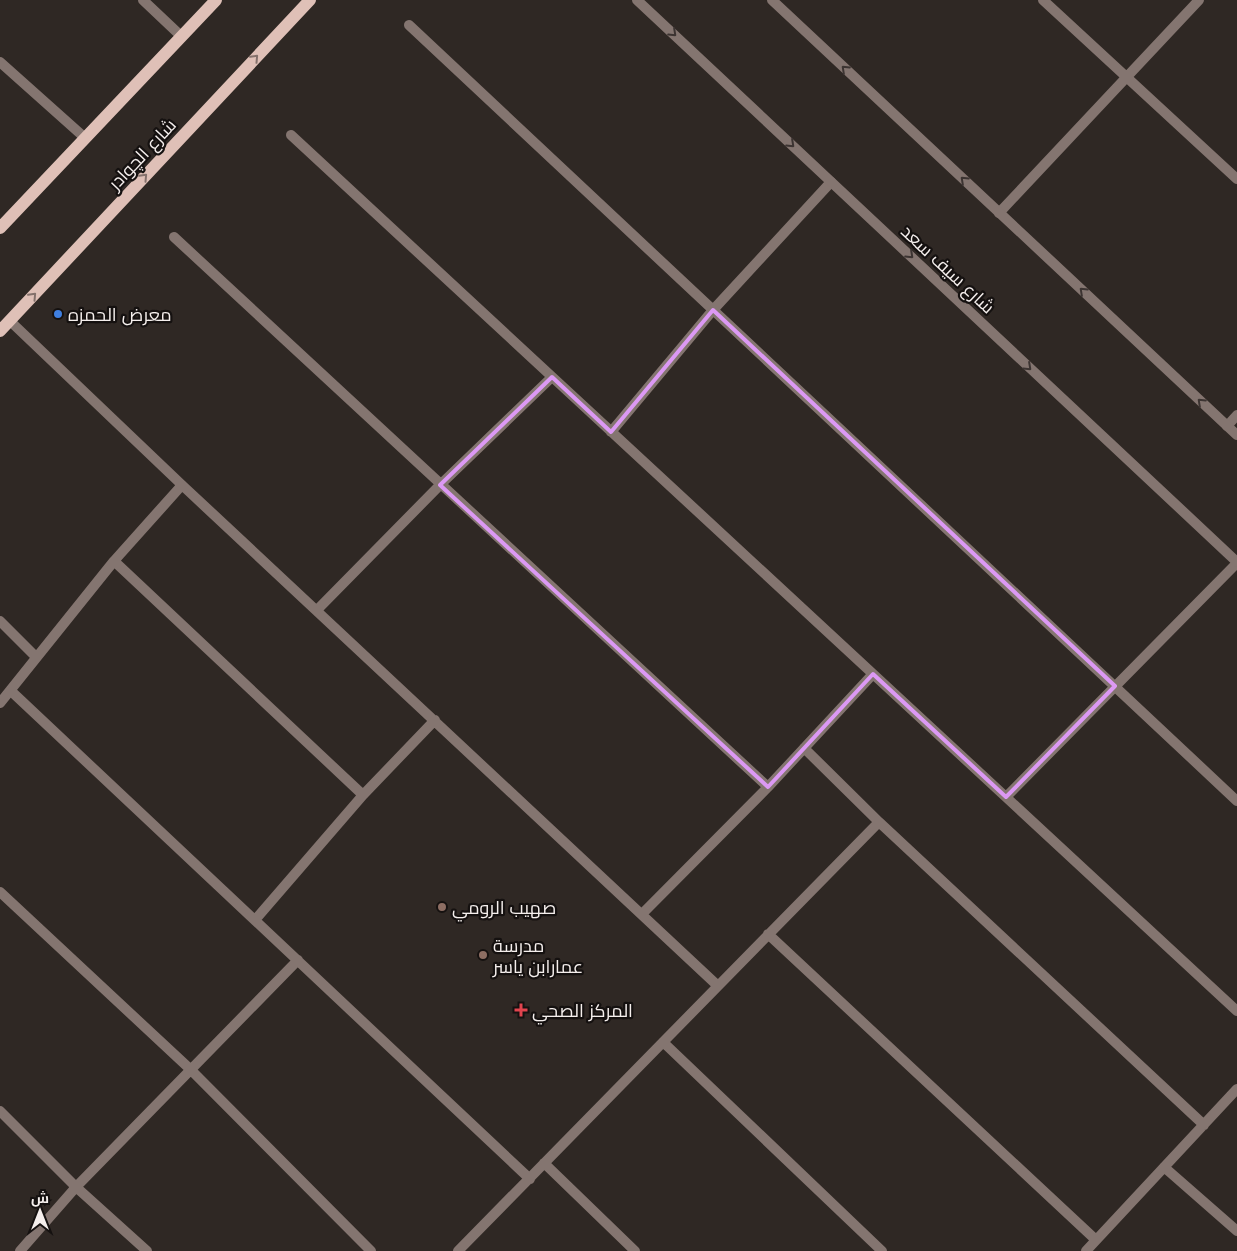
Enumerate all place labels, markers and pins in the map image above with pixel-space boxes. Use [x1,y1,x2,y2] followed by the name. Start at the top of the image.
[68,304,172,326] place label: معرض الحمزه
[52,308,64,320] marker: معرض الحمزه
[452,897,556,922] place label: صهيب الرومي
[436,901,448,913] marker: صهيب الرومي
[492,935,583,978] place label: مدرسة عمارابن ياسر
[477,949,489,961] marker: مدرسة عمارابن ياسر
[532,1000,633,1025] place label: المركز الصحي
[514,1003,528,1017] marker: المركز الصحي

